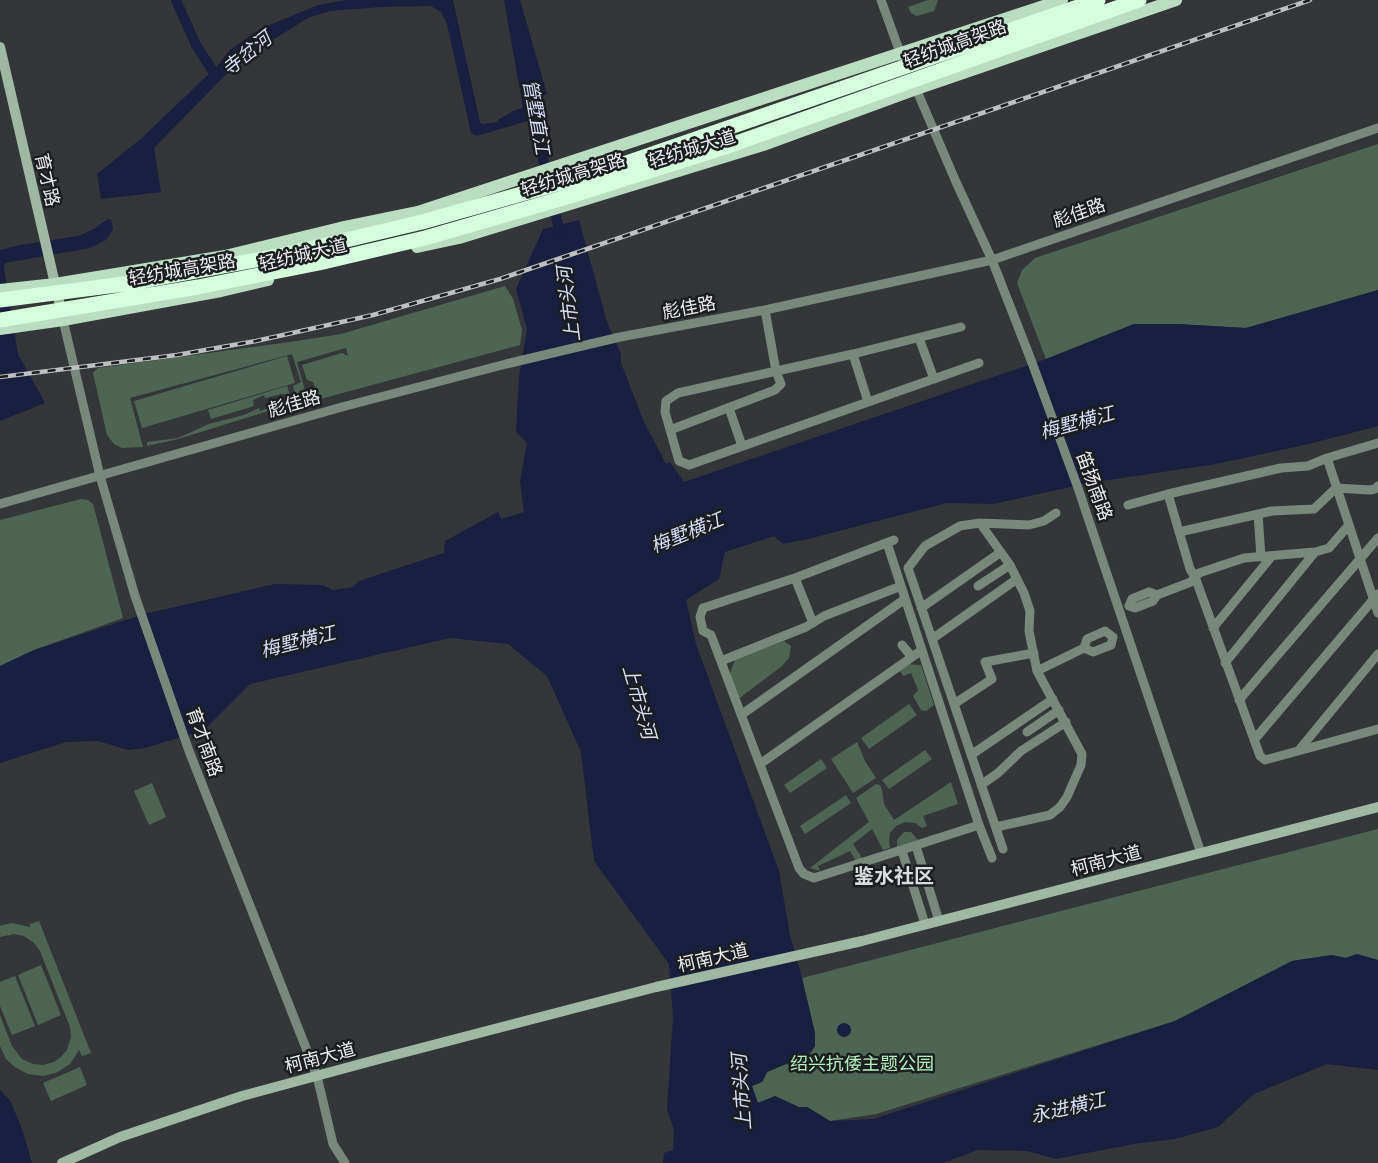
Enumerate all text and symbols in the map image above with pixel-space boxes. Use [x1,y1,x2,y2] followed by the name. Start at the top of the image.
[901,15,1009,73] street label: 轻纺城高架路
[218,27,276,81] water label: 寺岔河
[518,78,554,156] water label: 管墅直江
[646,126,738,172] street label: 轻纺城大道
[518,149,628,201] street label: 轻纺城高架路
[30,151,64,209] street label: 育才路
[1050,194,1108,232] street label: 彪佳路
[257,234,349,276] street label: 轻纺城大道
[127,250,237,290] street label: 轻纺城高架路
[553,265,585,343] water label: 上市头河
[660,292,718,324] street label: 彪佳路
[265,386,323,422] street label: 彪佳路
[1037,402,1117,444] water label: 梅墅横江
[1072,448,1116,524] street label: 笛扬南路
[647,508,727,558] water label: 梅墅横江
[258,622,338,662] water label: 梅墅横江
[618,662,660,742] water label: 上市头河
[182,704,226,780] street label: 育才南路
[1068,841,1144,881] street label: 柯南大道
[854,865,934,889] district label: 鉴水社区
[675,939,751,977] street label: 柯南大道
[282,1038,358,1078] street label: 柯南大道
[728,1053,756,1131] water label: 上市头河
[790,1053,934,1075] park label: 绍兴抗倭主题公园
[1028,1088,1108,1128] water label: 永进横江

